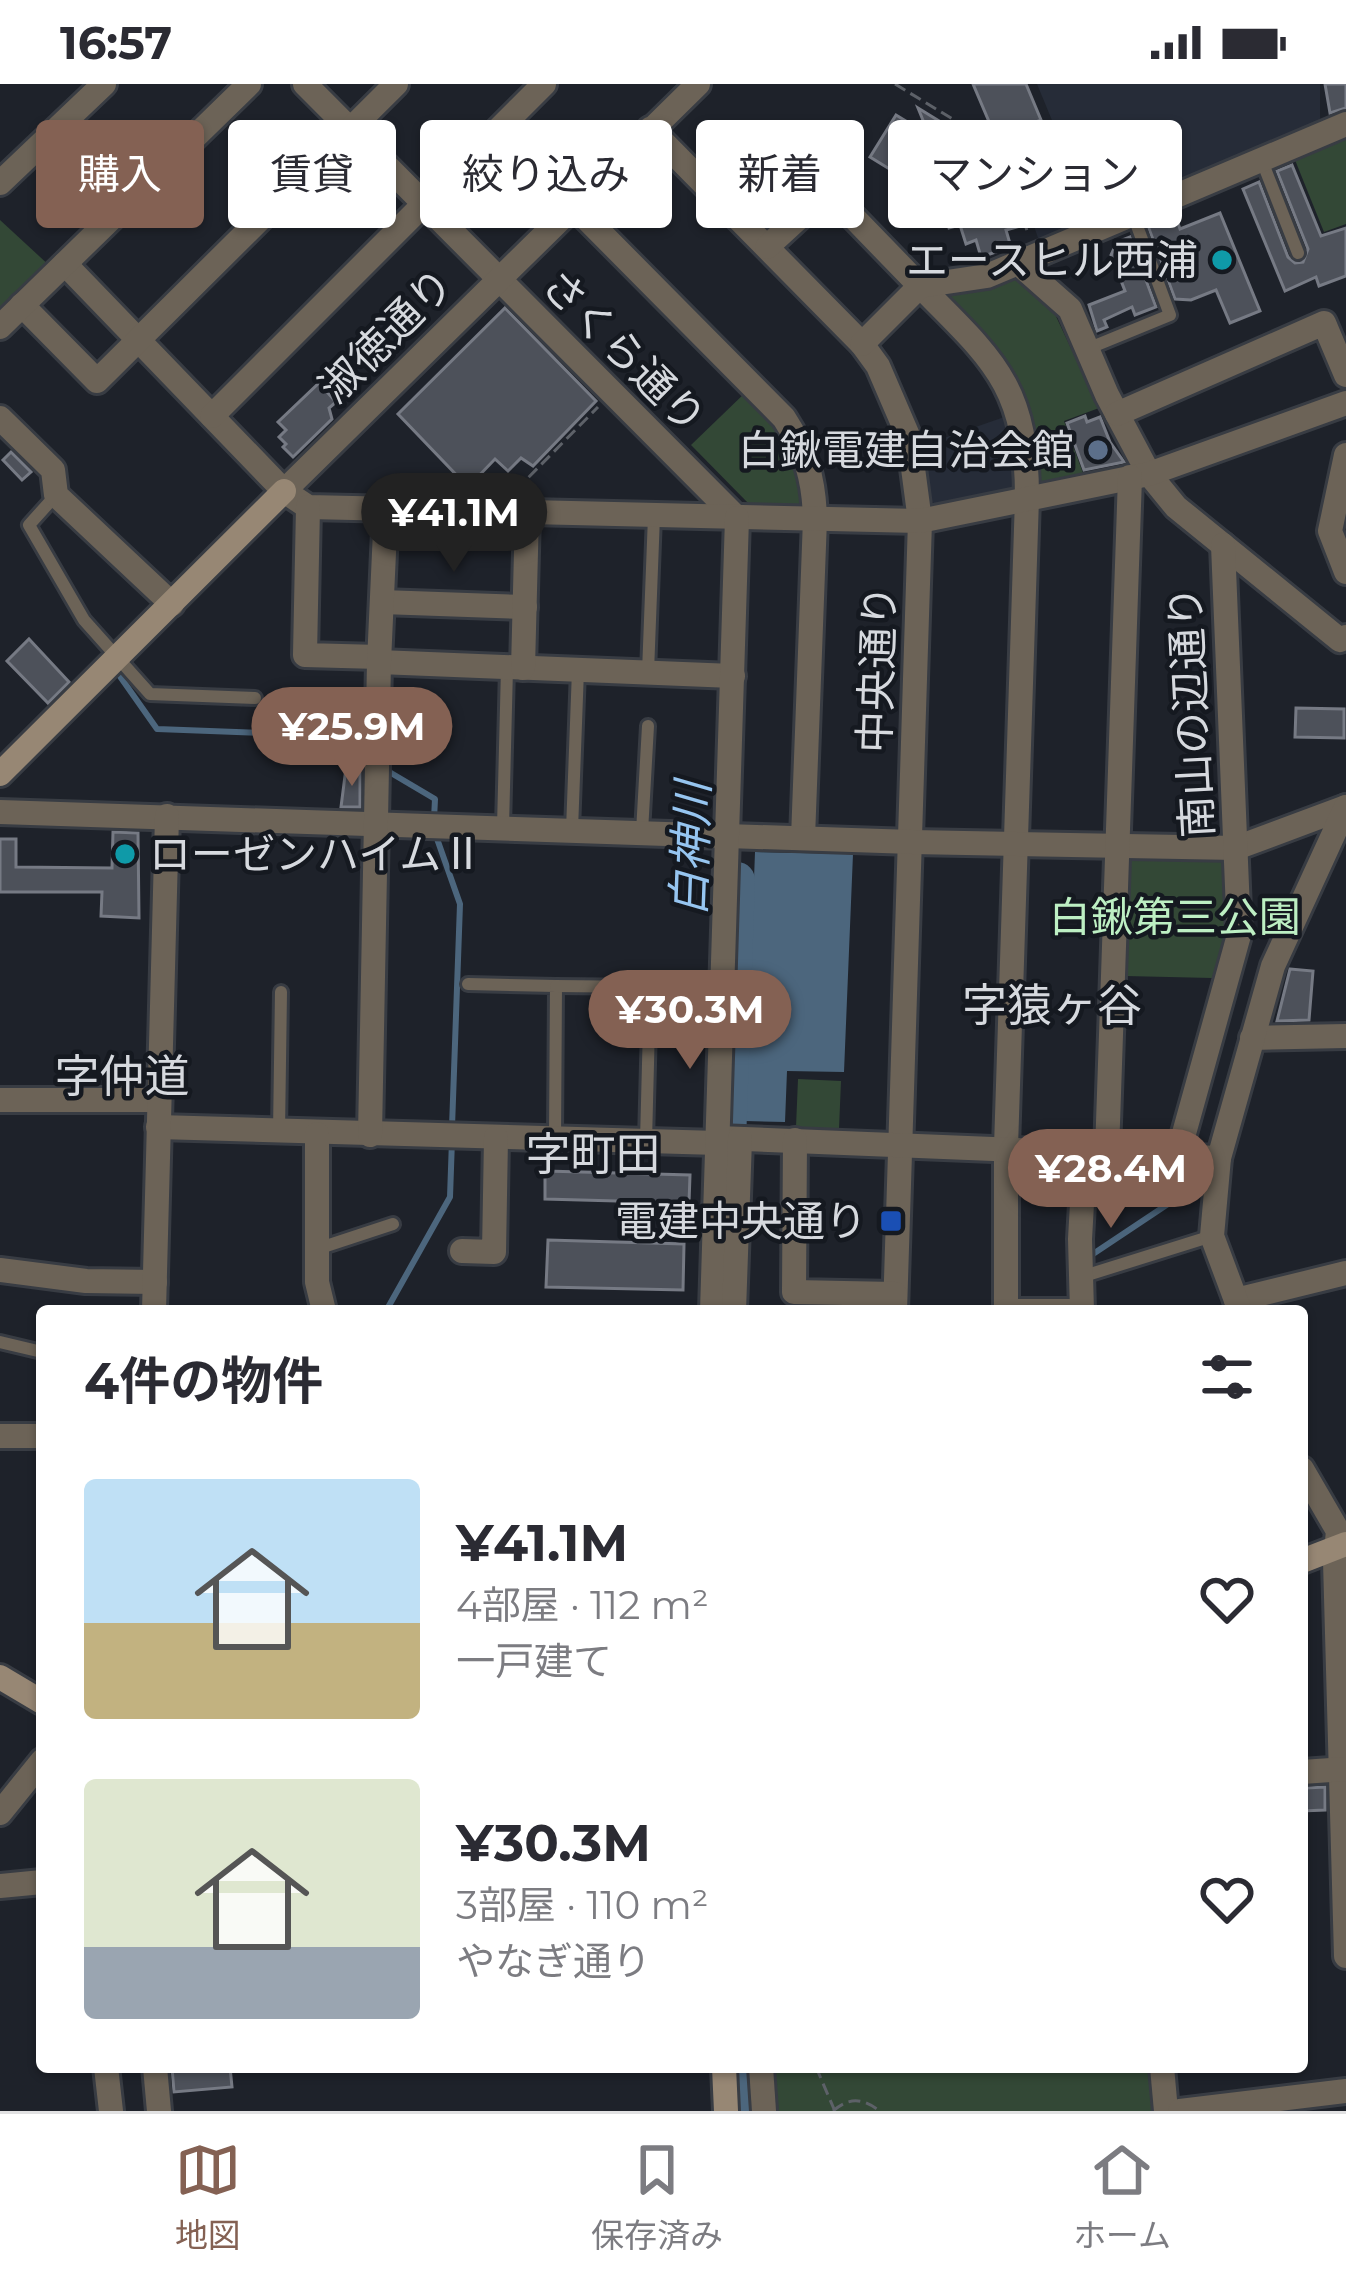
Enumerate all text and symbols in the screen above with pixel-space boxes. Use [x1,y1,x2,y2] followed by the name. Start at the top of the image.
[60,15,172,70] text: 16:57
[36,120,204,228] chip: 購入
[228,120,396,228] chip: 賃貸
[420,120,672,228] chip: 絞り込み
[696,120,864,228] chip: 新着
[888,120,1182,228] chip: マンション
[906,234,1198,286] place label: エースヒル西浦
[1209,247,1235,273] marker: エースヒル西浦
[308,257,464,413] street label: 淑徳通り
[531,258,717,444] street label: さくら通り
[738,424,1074,476] place label: 白鍬電建自治会館
[1085,437,1111,463] marker: 白鍬電建自治会館
[356,473,552,575] pin: ¥41.1M
[388,488,520,536] text: ¥41.1M
[848,584,906,754] street label: 中央通り
[1158,585,1224,839] street label: 南山の辺通り
[254,687,450,789] pin: ¥25.9M
[278,702,426,750] text: ¥25.9M
[660,777,720,917] water label: 白神川
[149,828,483,880] place label: ローゼンハイムⅡ
[112,841,138,867] marker: ローゼンハイムⅡ
[1049,891,1301,943] park label: 白鍬第三公園
[592,970,788,1072] pin: ¥30.3M
[962,977,1142,1032] district label: 字猿ヶ谷
[615,985,765,1033] text: ¥30.3M
[54,1048,190,1103] district label: 字仲道
[525,1126,661,1181] district label: 字町田
[1013,1129,1209,1231] pin: ¥28.4M
[1035,1144,1187,1192] text: ¥28.4M
[615,1195,867,1247] place label: 電建中央通り
[878,1208,904,1234] marker: 電建中央通り
[1194,1344,1260,1410] icon: filters
[84,1350,323,1412] text: 4件の物件
[456,1512,628,1574] text: ¥41.1M
[180,1527,324,1671] icon: home
[1194,1566,1260,1632] icon: heart
[456,1581,709,1629] text: 4部屋 · 112 m²
[456,1637,612,1685] text: 一戸建て
[456,1812,651,1874] text: ¥30.3M
[180,1827,324,1971] icon: home
[1194,1866,1260,1932] icon: heart
[456,1881,709,1929] text: 3部屋 · 110 m²
[456,1937,651,1985] text: やなぎ通り
[175,2137,241,2257] tab: 地図
[591,2137,723,2257] tab: 保存済み
[1073,2137,1171,2257] tab: ホーム

